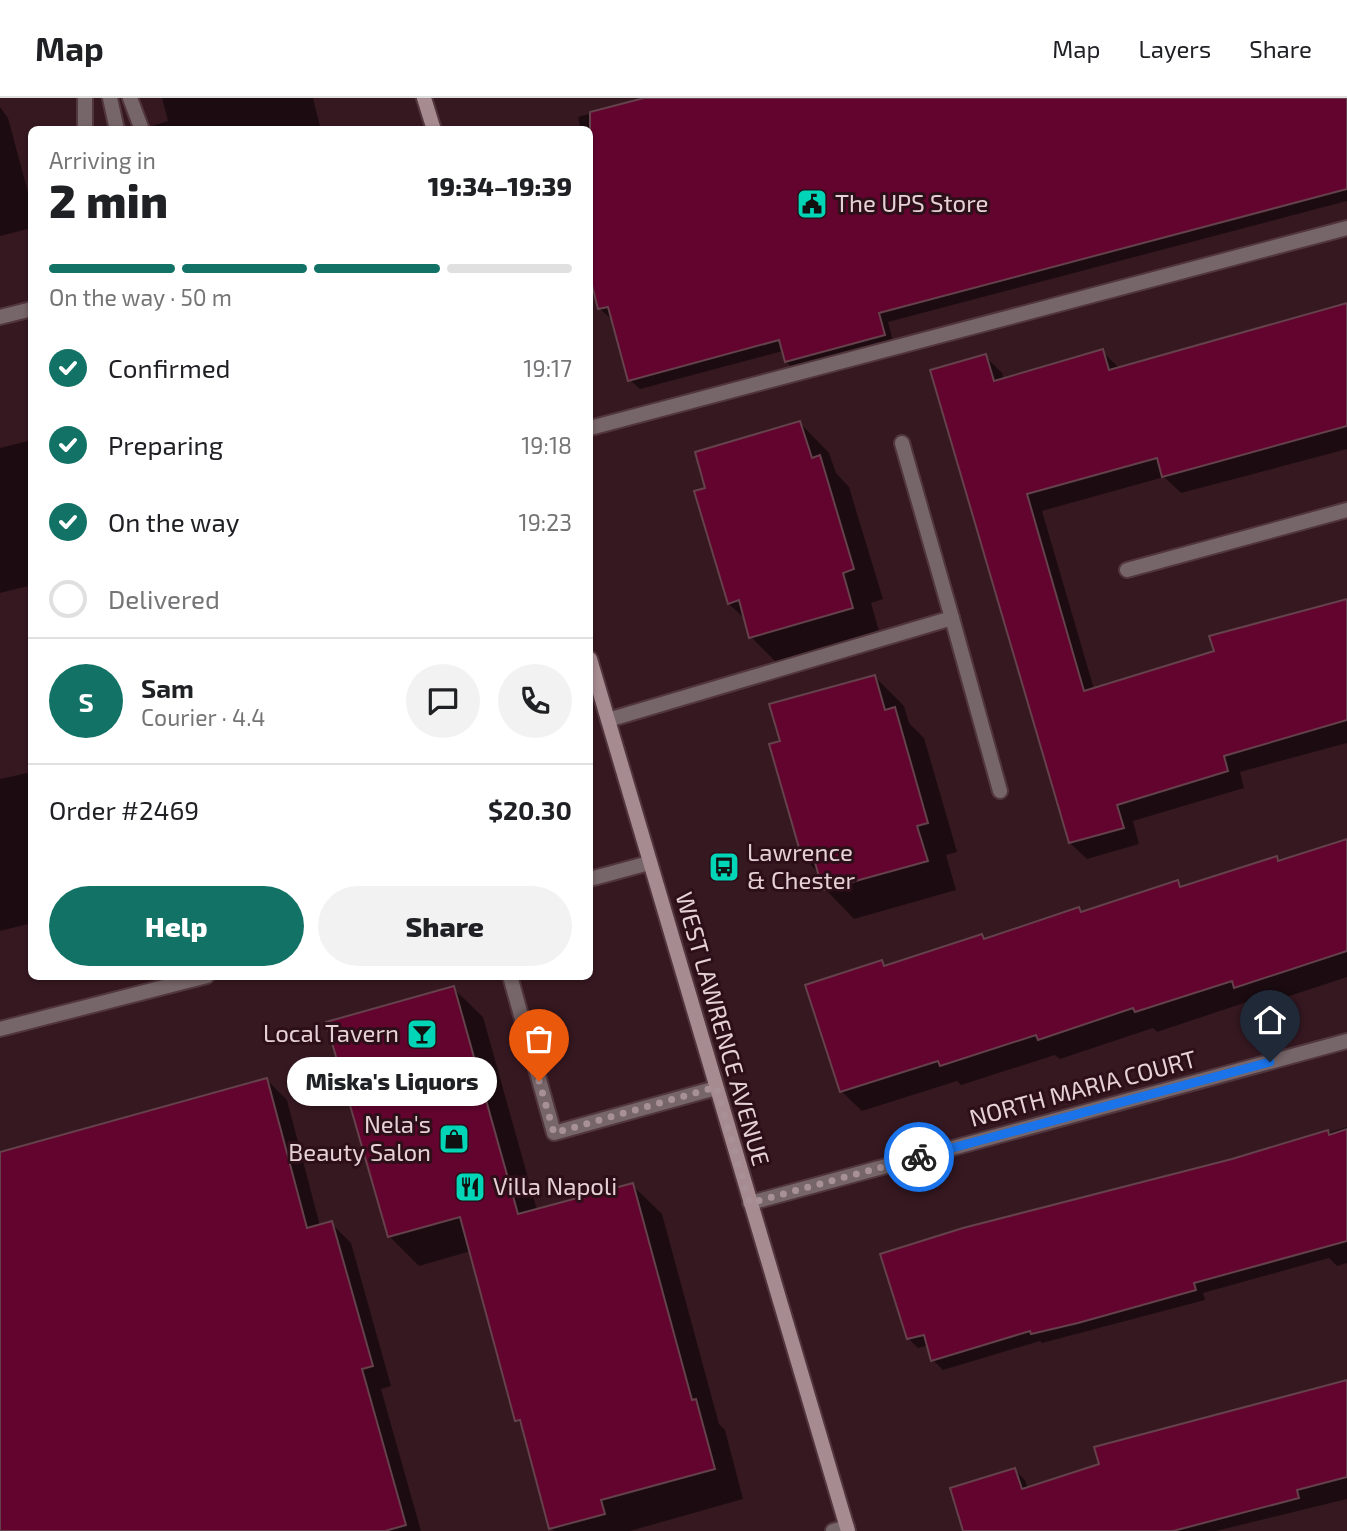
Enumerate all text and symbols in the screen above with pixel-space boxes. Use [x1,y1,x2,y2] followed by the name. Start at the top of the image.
[35,28,104,68] text: Map
[1052,34,1100,63] text: Map
[1138,34,1211,63] text: Layers
[1249,34,1312,63] text: Share
[49,146,156,174] text: Arriving in
[428,170,572,201] text: 19:34–19:39
[49,172,168,227] text: 2 min
[795,187,829,221] public building icon: The UPS Store
[835,188,988,217] place label: The UPS Store
[49,283,232,311] text: On the way · 50 m
[49,349,87,387] icon: check
[108,352,231,383] text: Confirmed
[523,354,572,382] text: 19:17
[49,426,87,464] icon: check
[108,429,223,460] text: Preparing
[521,431,572,459] text: 19:18
[49,503,87,541] icon: check
[108,506,239,537] text: On the way
[519,508,572,536] text: 19:23
[108,583,220,614] text: Delivered
[406,664,480,738] button: chat
[498,664,572,738] button: phone
[141,672,194,703] text: Sam
[78,686,94,717] text: S
[141,703,265,731] text: Courier · 4.4
[49,794,199,825] text: Order #2469
[488,794,572,825] text: $20.30
[747,837,856,894] place label: Lawrence & Chester
[707,850,741,884] bus stop icon: Lawrence & Chester
[49,886,304,966] button: Help
[318,886,572,966] button: Share
[670,888,776,1169] street label: WEST LAWRENCE AVENUE
[1240,990,1300,1062] pin
[1251,1001,1289,1039] icon: home
[509,1009,569,1081] pin
[405,1017,439,1051] bar icon: Local Tavern
[263,1018,399,1047] place label: Local Tavern
[520,1020,558,1058] icon: bag
[966,1043,1199,1132] street label: NORTH MARIA COURT
[287,1056,497,1105] callout: Miska's Liquors
[305,1067,479,1095] text: Miska's Liquors
[288,1109,431,1166] place label: Nela's Beauty Salon
[437,1122,471,1156] shop icon: Nela's Beauty Salon
[884,1122,954,1192] courier
[900,1138,938,1176] icon: bike
[453,1170,487,1204] restaurant icon: Villa Napoli
[493,1171,617,1200] place label: Villa Napoli

